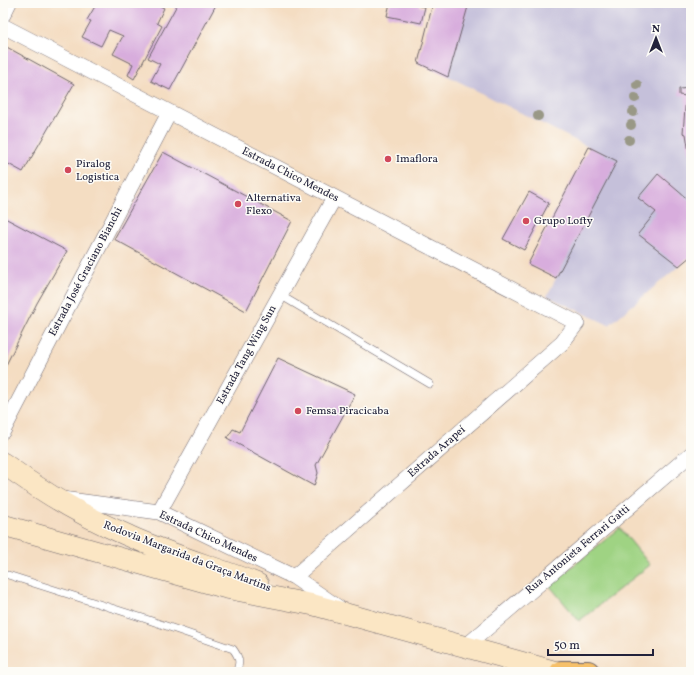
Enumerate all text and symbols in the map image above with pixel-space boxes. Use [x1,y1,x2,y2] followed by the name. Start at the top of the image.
[636,18,676,58] north arrow
[652,22,660,37] text: N
[239,144,341,206] street label: Estrada Chico Mendes
[396,152,438,167] place label: Imaflora
[383,154,393,164] marker: Imaflora
[76,157,120,185] place label: Piralog Logistica
[63,165,73,175] marker: Piralog Logistica
[246,191,301,219] place label: Alternativa Flexo
[233,199,243,209] marker: Alternativa Flexo
[46,205,126,339] street label: Estrada José Graciano Bianchi
[534,214,593,229] place label: Grupo Lofty
[521,216,531,226] marker: Grupo Lofty
[213,302,281,407] street label: Estrada Tang Wing Sun
[306,404,389,419] place label: Femsa Piracicaba
[293,406,303,416] marker: Femsa Piracicaba
[405,422,470,481] street label: Estrada Arapeí
[523,502,633,598] street label: Rua Antonieta Ferrari Gatti
[156,508,260,567] street label: Estrada Chico Mendes
[101,518,273,596] street label: Rodovia Margarida da Graça Martins
[548,631,653,657] scale bar
[554,638,580,654] text: 50 m

